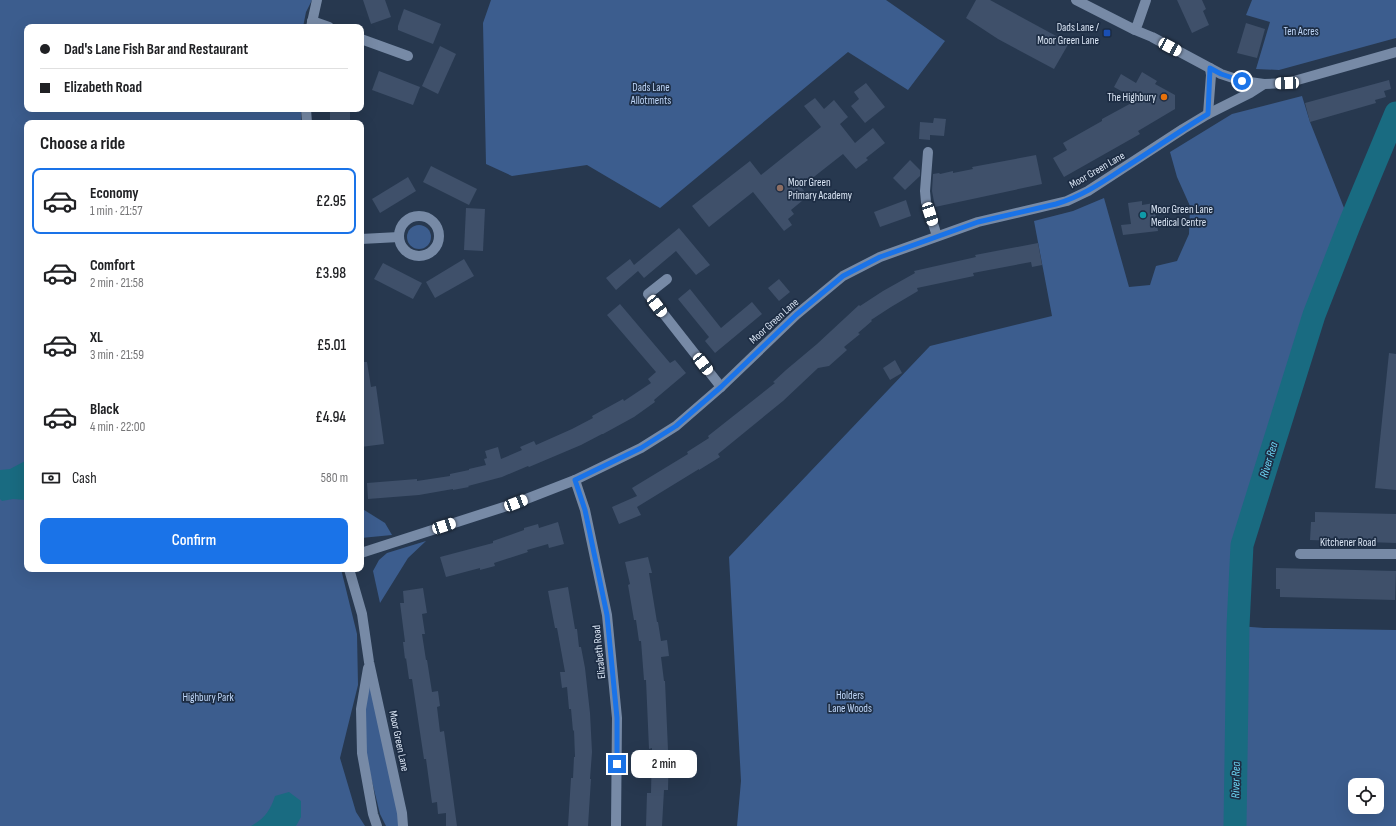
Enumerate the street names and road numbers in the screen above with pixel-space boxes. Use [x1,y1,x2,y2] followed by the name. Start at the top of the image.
[1067,149,1127,191] street label: Moor Green Lane
[747,295,801,347] street label: Moor Green Lane
[1320,536,1377,549] street label: Kitchener Road
[590,624,608,680] street label: Elizabeth Road
[386,709,412,773] street label: Moor Green Lane

